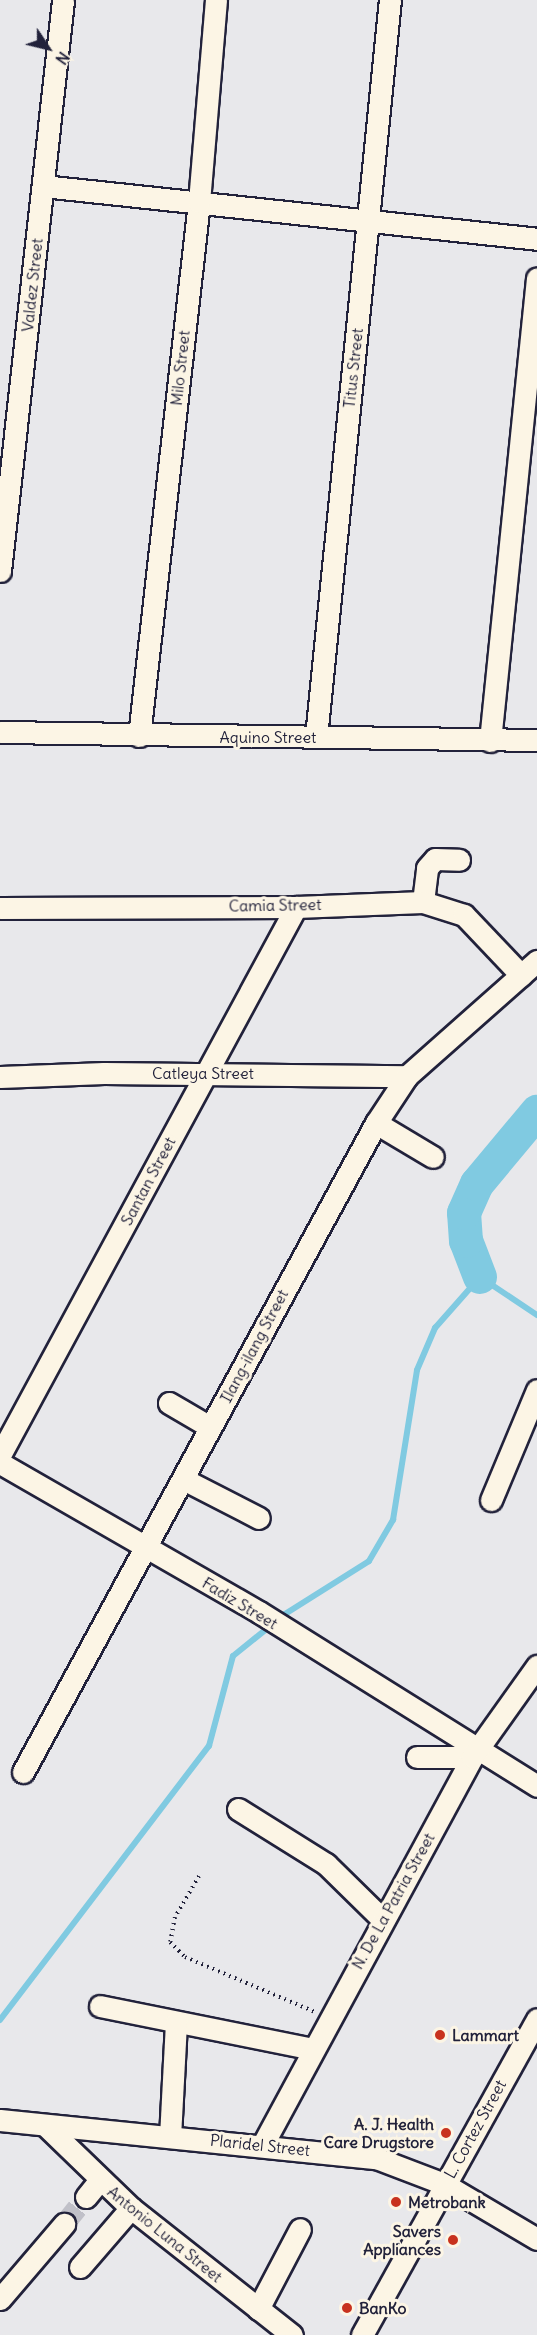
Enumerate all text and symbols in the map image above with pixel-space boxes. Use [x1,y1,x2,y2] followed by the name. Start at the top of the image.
[18,18,78,78] north arrow
[51,48,74,69] text: N
[18,237,46,333] street label: Valdez Street
[339,327,367,409] street label: Titus Street
[167,329,193,407] street label: Milo Street
[220,727,316,747] street label: Aquino Street
[228,895,322,915] street label: Camia Street
[152,1063,254,1083] street label: Catleya Street
[117,1133,179,1229] street label: Santan Street
[216,1286,292,1406] street label: Ilang-ilang Street
[199,1573,281,1633] street label: Fadiz Street
[348,1829,438,1973] street label: N. De La Patria Street
[452,2025,519,2045] place label: Lammart
[433,2028,447,2042] marker: Lammart
[440,2076,510,2182] street label: L. Cortez Street
[324,2114,434,2152] place label: A. J. Health Care Drugstore
[439,2126,453,2140] marker: A. J. Health Care Drugstore
[209,2130,311,2160] street label: Plaridel Street
[104,2182,226,2286] street label: Antonio Luna Street
[408,2192,486,2212] place label: Metrobank
[389,2195,403,2209] marker: Metrobank
[363,2221,441,2259] place label: Savers Appliances
[446,2233,460,2247] marker: Savers Appliances
[359,2298,406,2318] place label: BanKo
[340,2301,354,2315] marker: BanKo

